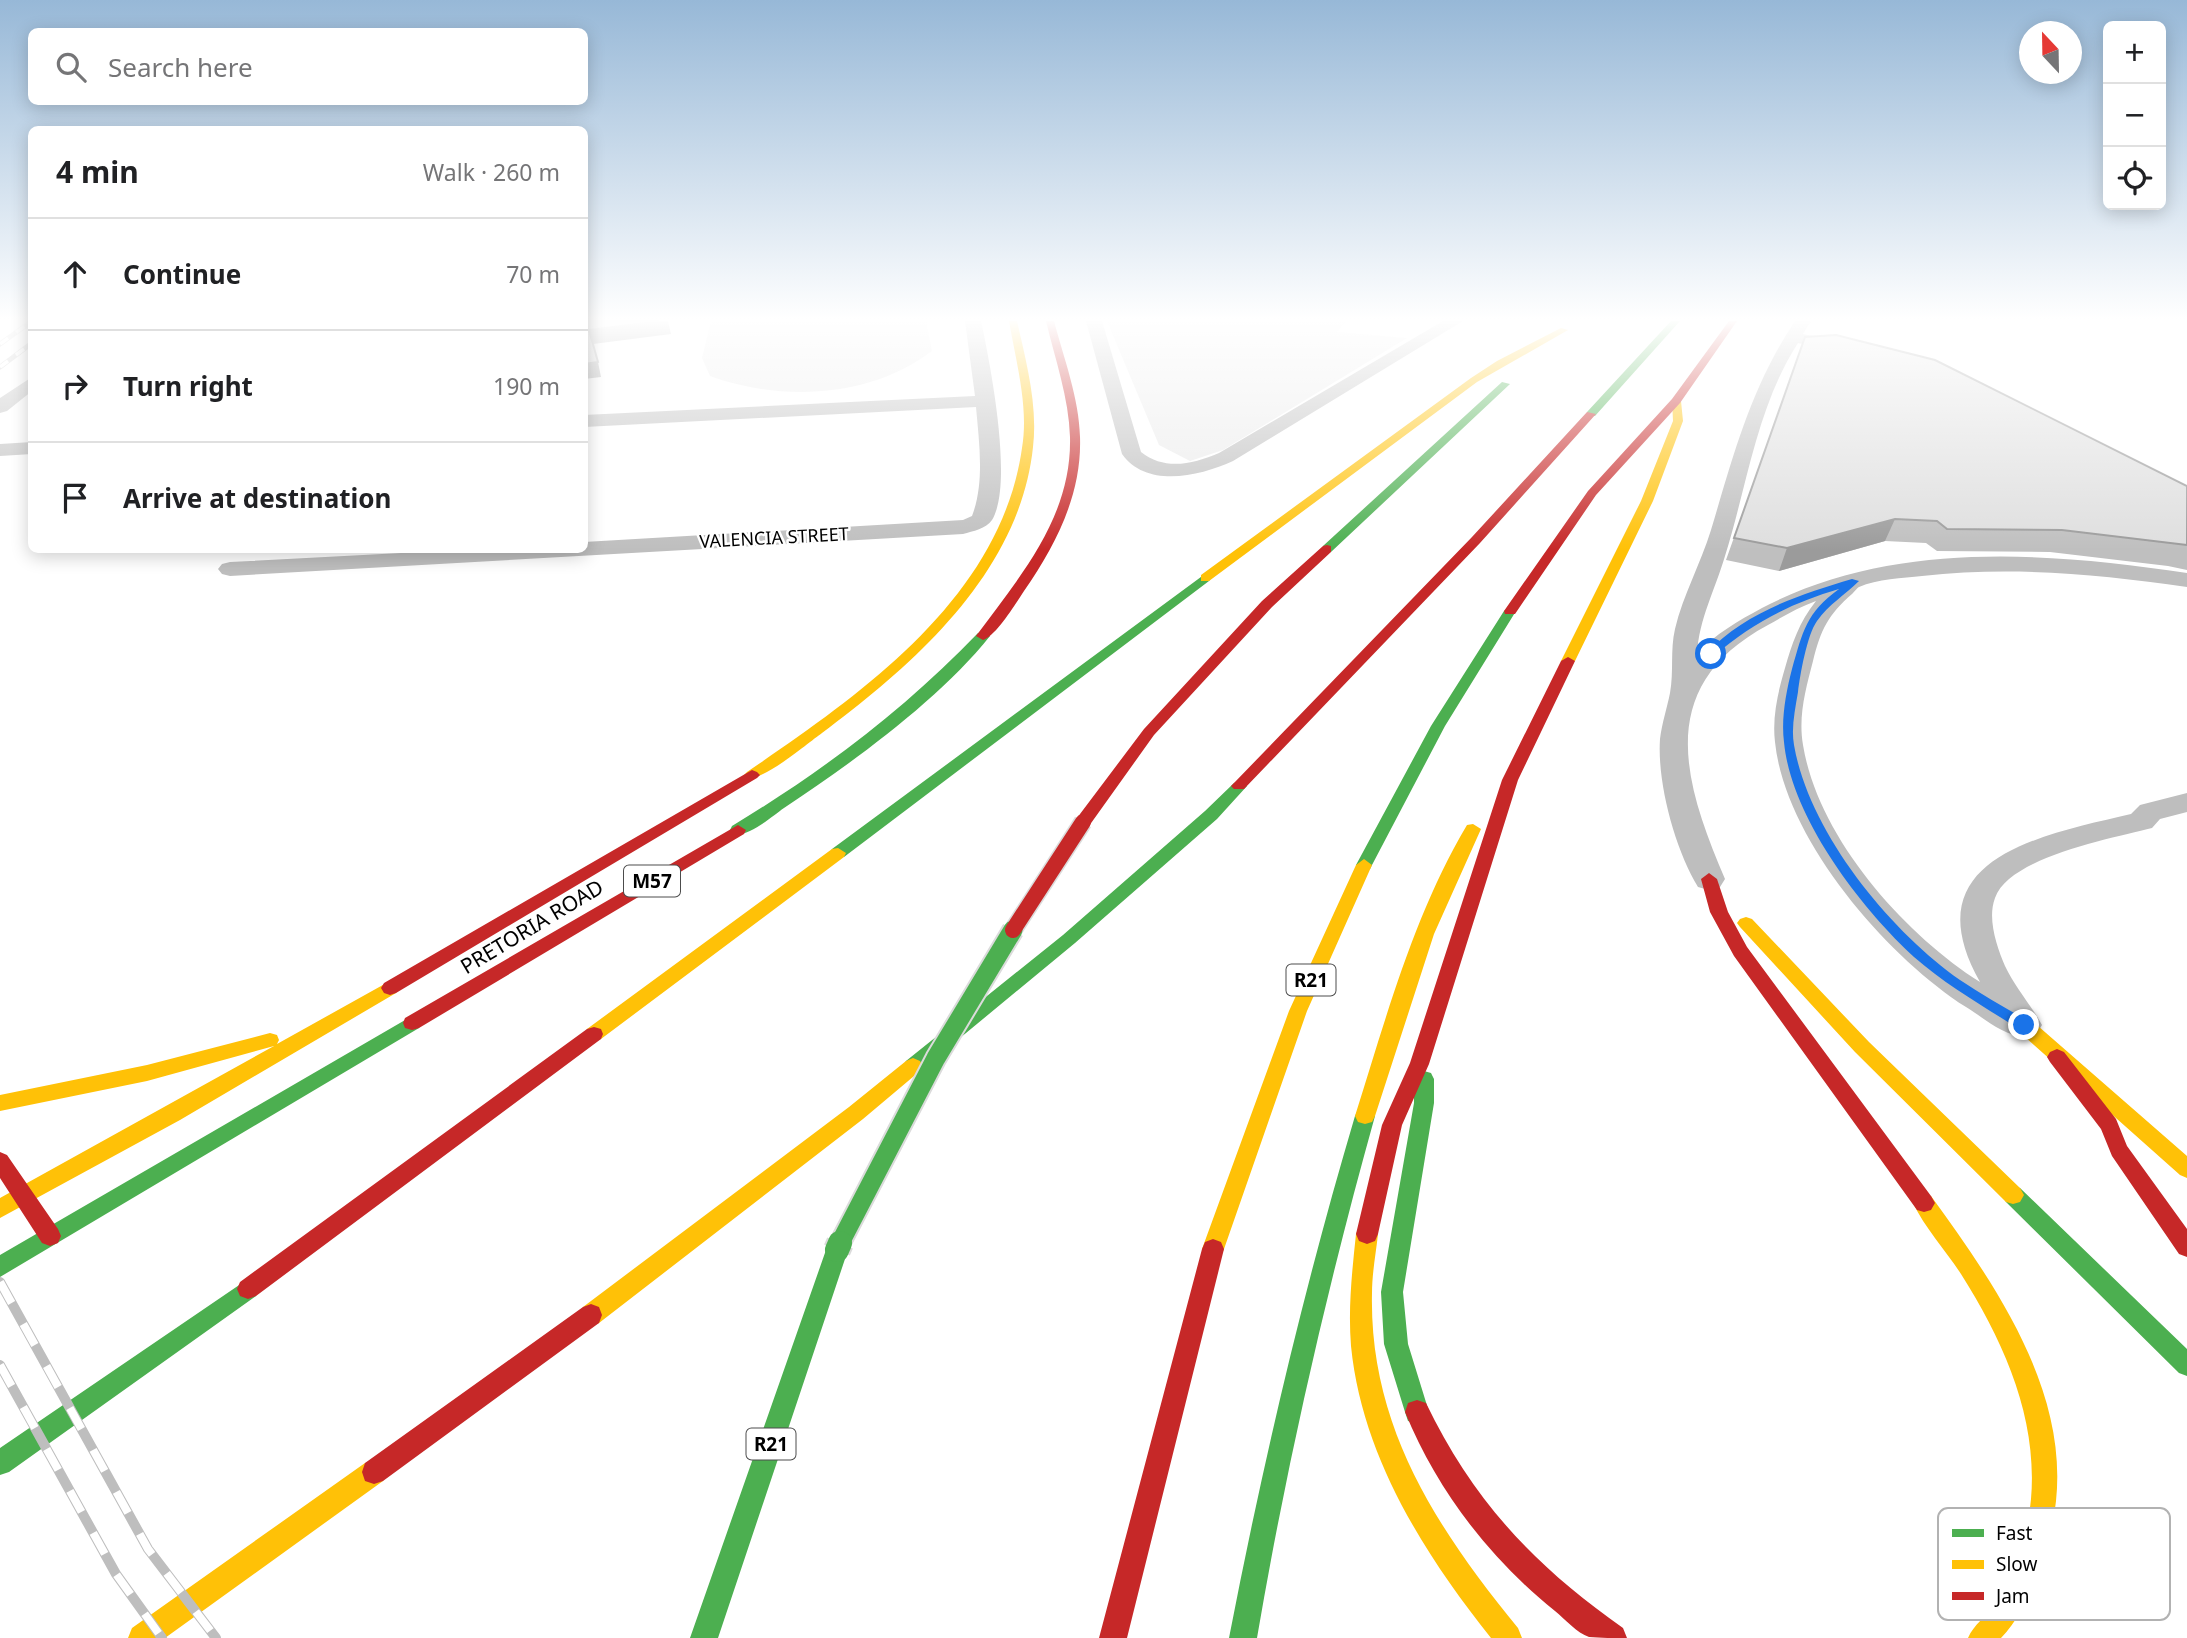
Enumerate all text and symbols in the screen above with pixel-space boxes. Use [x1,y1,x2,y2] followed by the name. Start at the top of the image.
[2019,21,2082,84] north arrow
[2103,21,2166,210] map controls
[2103,21,2166,84] button: +
[28,28,588,105] search box
[52,48,90,86] icon: search
[108,49,253,85] text: Search here
[2103,84,2166,147] button: −
[2103,147,2166,210] button: locate
[56,151,139,192] text: 4 min
[423,156,560,188] text: Walk · 260 m
[56,255,94,293] icon: ahead
[123,256,241,292] text: Continue
[506,258,560,290] text: 70 m
[56,367,94,405] icon: right
[123,368,253,404] text: Turn right
[493,370,560,402] text: 190 m
[56,479,94,517] icon: arrive
[123,480,392,516] text: Arrive at destination
[699,521,849,553] street label: VALENCIA STREET
[1695,638,1726,669] route start
[624,866,680,897] road number: M57
[455,872,608,980] street label: PRETORIA ROAD
[1286,964,1336,996] road number: R21
[2008,1009,2039,1040] route end
[746,1428,796,1460] road number: R21
[1938,1508,2170,1620] legend
[1996,1520,2033,1546] text: Fast
[1996,1551,2037,1577] text: Slow
[1994,1583,2030,1609] text: Jam

